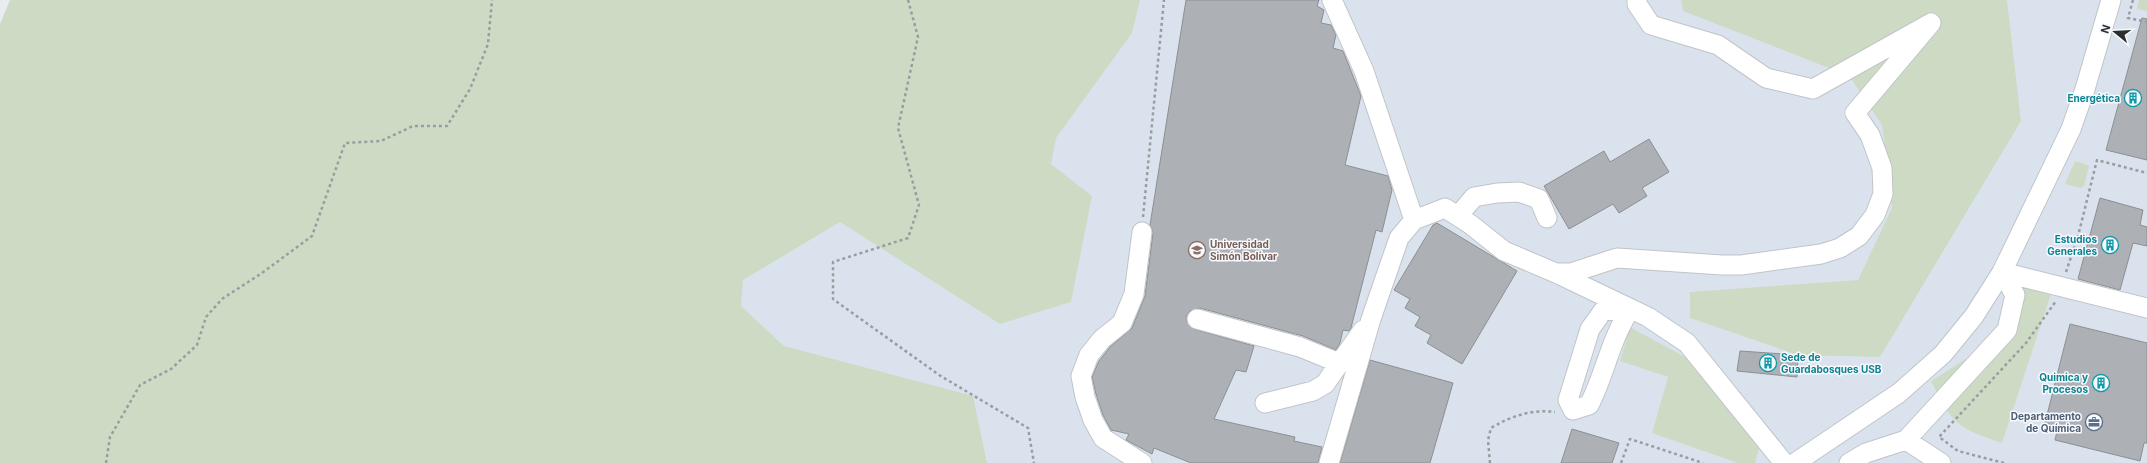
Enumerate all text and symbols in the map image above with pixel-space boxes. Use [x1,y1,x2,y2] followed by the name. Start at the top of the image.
[2095,12,2135,52] north arrow
[2098,23,2113,35] text: N
[2123,88,2143,108] building icon: Energética
[2067,92,2120,105] place label: Energética
[2047,233,2097,257] place label: Estudios Generales
[2100,235,2120,255] building icon: Estudios Generales
[1210,238,1277,262] place label: Universidad Simón Bolívar
[1187,240,1207,260] school or university icon: Universidad Simón Bolívar
[1781,351,1882,375] place label: Sede de Guardabosques USB
[1758,353,1778,373] building icon: Sede de Guardabosques USB
[2039,371,2088,395] place label: Quimica y Procesos
[2091,373,2111,393] building icon: Quimica y Procesos
[2011,410,2081,434] place label: Departamento de Química
[2084,412,2104,432] office icon: Departamento de Química

